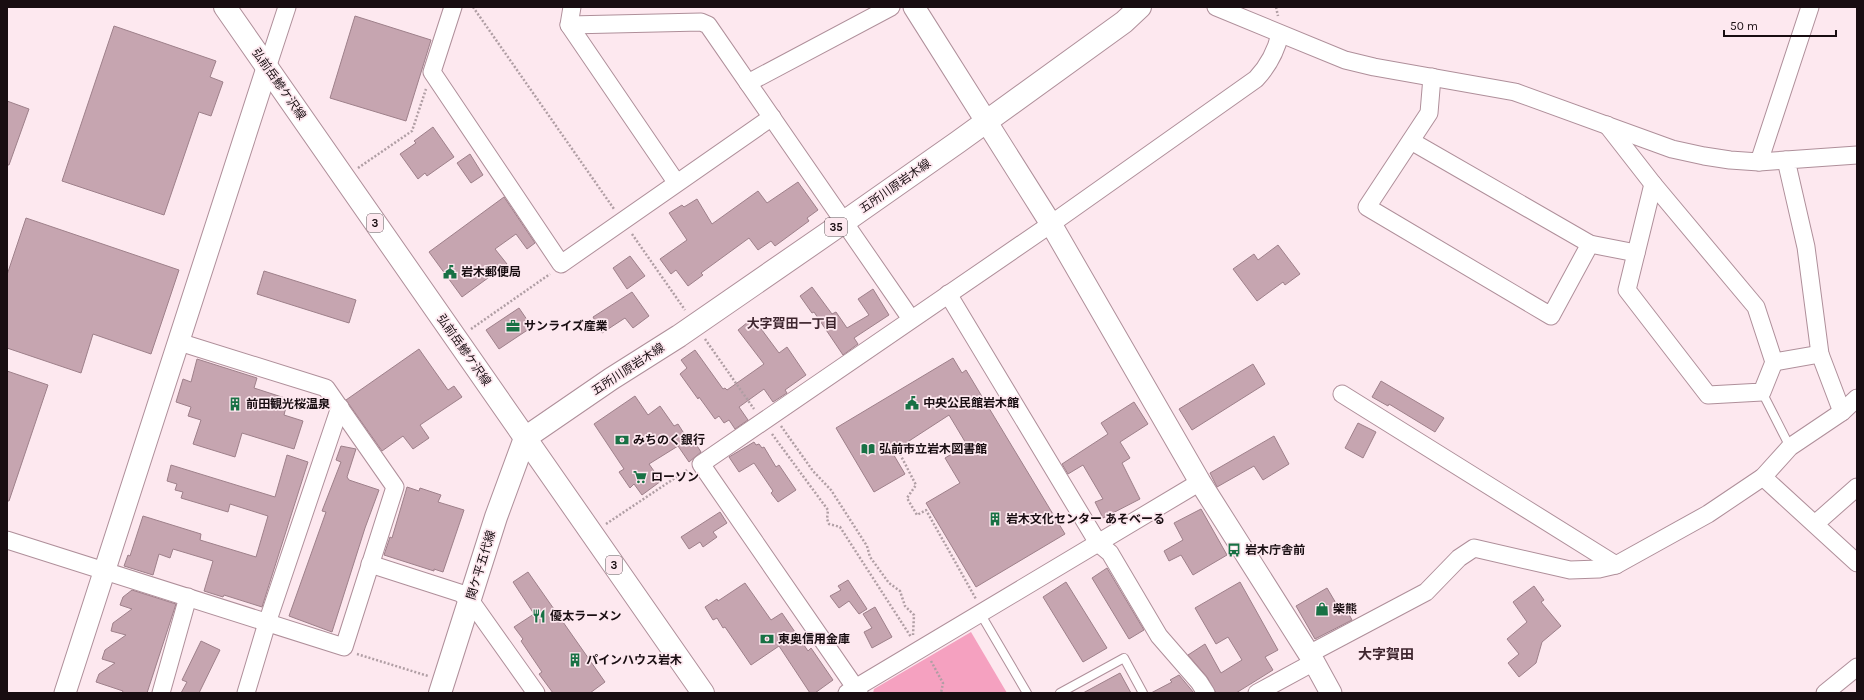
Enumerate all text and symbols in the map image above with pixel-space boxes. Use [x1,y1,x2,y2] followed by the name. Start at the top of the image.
[1724,12,1836,38] scale bar
[1730,19,1758,33] text: 50 m
[249,46,309,122] street label: 弘前岳鰺ケ沢線
[857,156,933,216] street label: 五所川原岩木線
[367,214,383,232] road number: 3
[825,218,847,236] road number: 35
[442,264,458,280] public building icon: 岩木郵便局
[461,265,521,279] place label: 岩木郵便局
[434,312,494,388] street label: 弘前岳鰺ケ沢線
[746,316,838,331] district label: 大字賀田一丁目
[505,318,521,334] office icon: サンライズ産業
[524,319,608,333] place label: サンライズ産業
[589,340,667,398] street label: 五所川原岩木線
[904,395,920,411] public building icon: 中央公民館岩木館
[227,396,243,412] building icon: 前田観光桜温泉
[923,396,1019,410] place label: 中央公民館岩木館
[246,397,330,411] place label: 前田観光桜温泉
[614,432,630,448] bank icon: みちのく銀行
[633,433,705,447] place label: みちのく銀行
[860,441,876,457] library icon: 弘前市立岩木図書館
[879,442,987,456] place label: 弘前市立岩木図書館
[632,469,648,485] supermarket icon: ローソン
[651,470,699,484] place label: ローソン
[987,511,1003,527] building icon: 岩木文化センター あそべーる
[1006,512,1165,526] place label: 岩木文化センター あそべーる
[464,529,498,601] street label: 関ケ平五代線
[1226,542,1242,558] bus stop icon: 岩木庁舎前
[1245,543,1305,557] place label: 岩木庁舎前
[606,556,622,574] road number: 3
[1314,601,1330,617] shop icon: 柴熊
[1333,602,1357,616] place label: 柴熊
[531,608,547,624] restaurant icon: 優太ラーメン
[550,609,622,623] place label: 優太ラーメン
[759,631,775,647] bank icon: 東奥信用金庫
[778,632,850,646] place label: 東奥信用金庫
[1358,646,1414,663] district label: 大字賀田
[567,652,583,668] building icon: パインハウス岩木
[586,653,682,667] place label: パインハウス岩木

